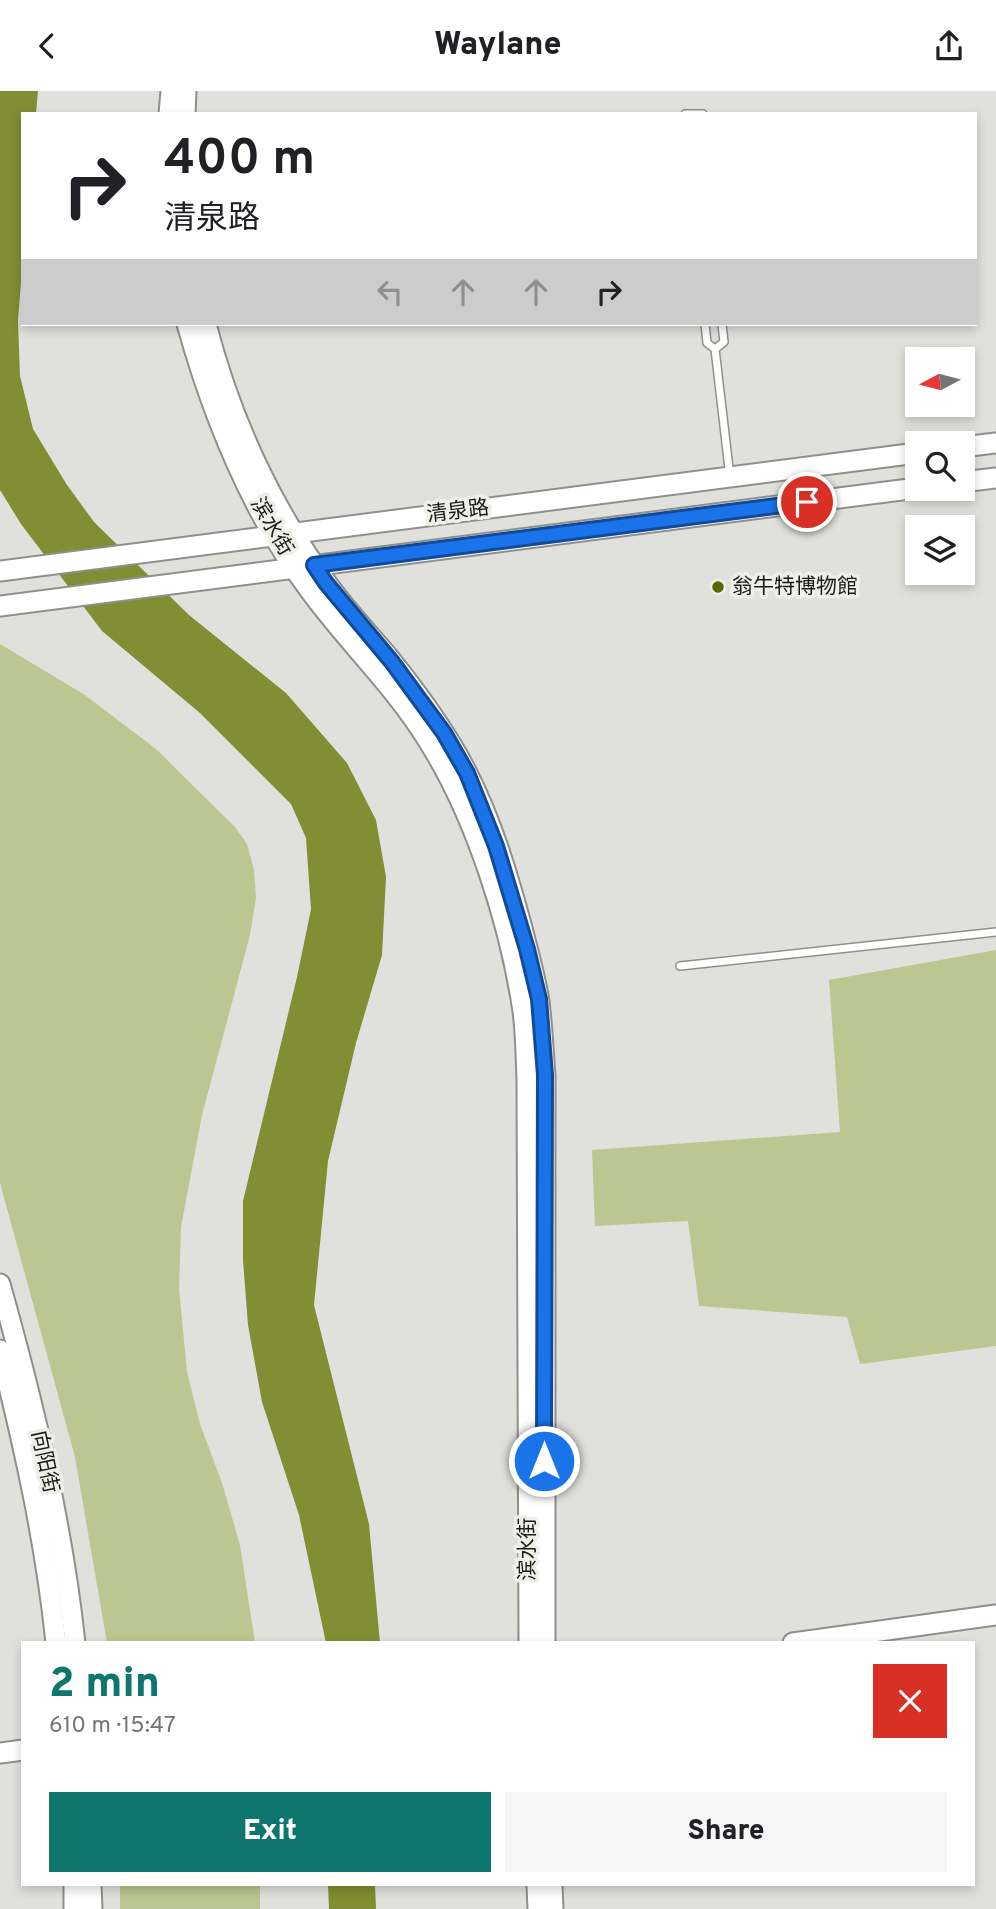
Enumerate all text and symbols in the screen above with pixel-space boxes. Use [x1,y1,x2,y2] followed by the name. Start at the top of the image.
[434,26,562,66] text: Waylane
[28,27,66,65] icon: back
[930,27,968,65] icon: share
[164,130,315,192] text: 400 m
[49,140,140,231] icon: right
[164,200,260,240] text: 清泉路
[371,273,409,311] icon: left
[444,273,482,311] icon: ahead
[517,273,555,311] icon: ahead
[590,273,628,311] icon: right
[905,347,975,417] north arrow
[905,347,975,585] map controls
[905,431,975,501] button: search
[777,472,837,532] pin
[788,483,826,521] icon: arrive
[244,493,298,561] street label: 滨水街
[425,495,491,529] street label: 清泉路
[905,515,975,585] button: layers
[732,574,858,601] place label: 翁牛特博物館
[710,579,726,595] marker: 翁牛特博物館
[507,1424,581,1498] position arrow
[24,1428,64,1496] street label: 向阳街
[515,1518,542,1581] street label: 滨水街
[49,1659,160,1712] text: 2 min
[873,1664,947,1738] button: close
[49,1712,176,1741] text: 610 m · 15:47
[49,1792,491,1872] button: Exit
[505,1792,947,1872] button: Share

